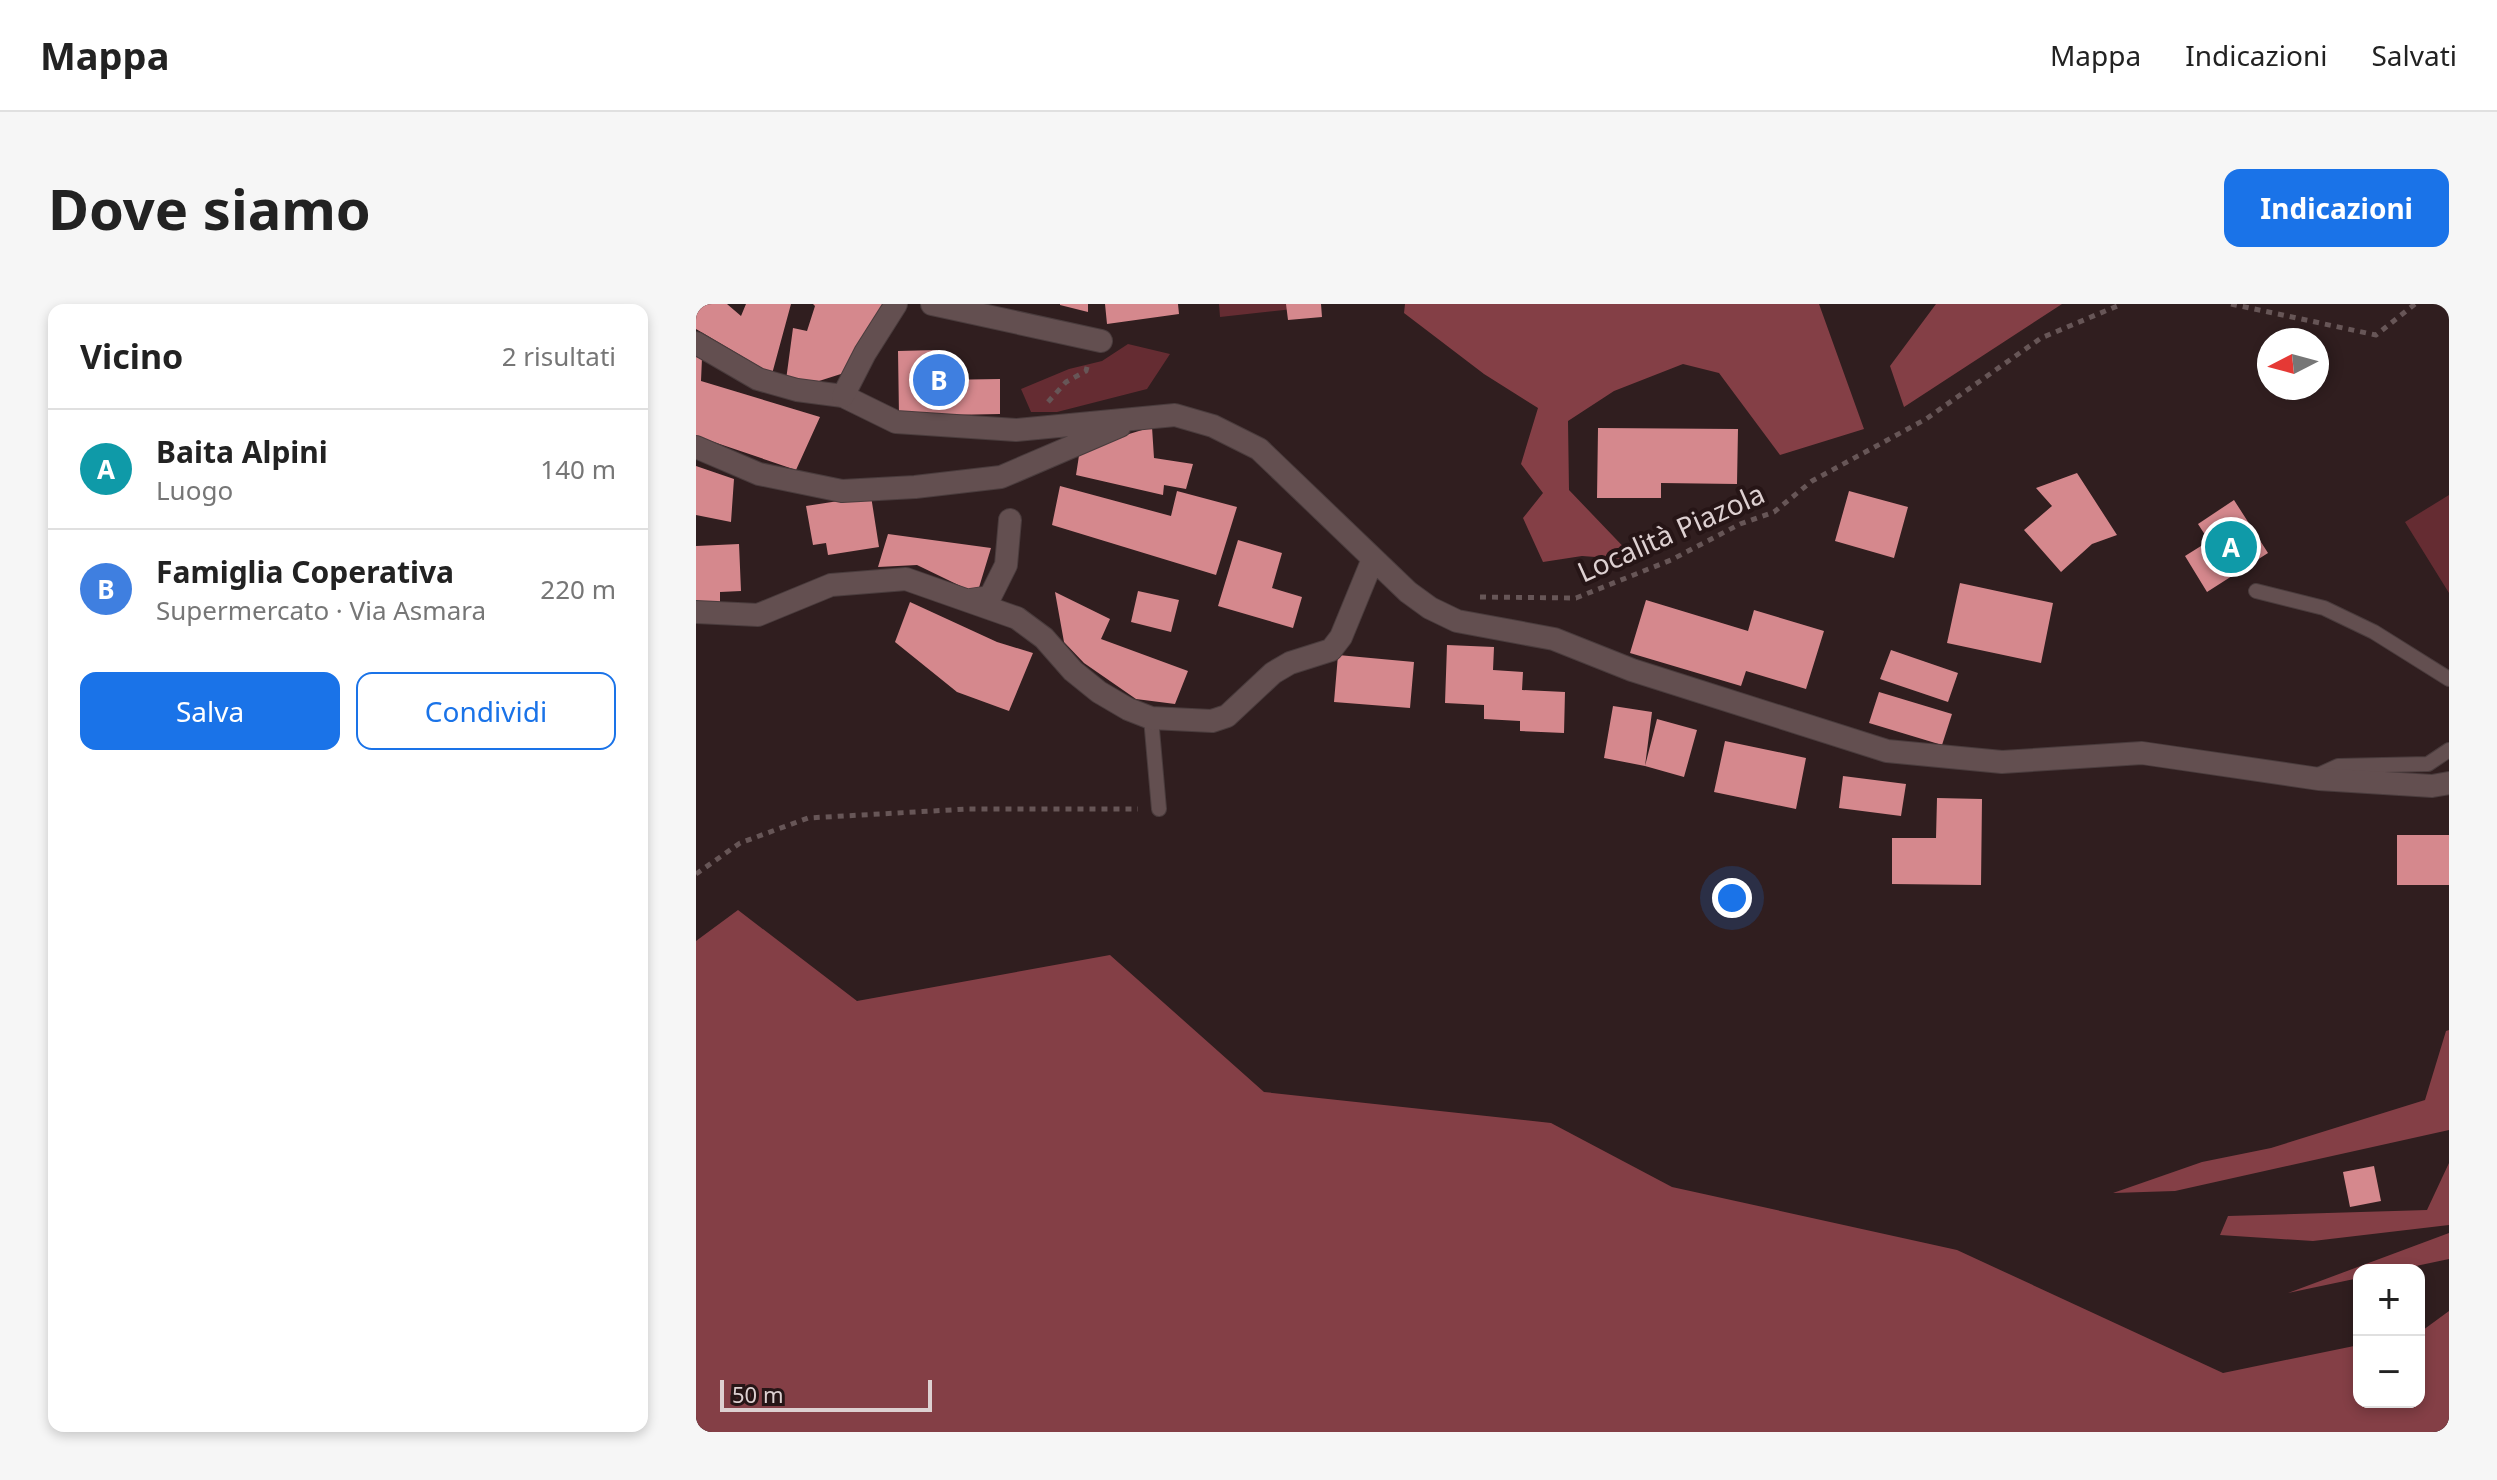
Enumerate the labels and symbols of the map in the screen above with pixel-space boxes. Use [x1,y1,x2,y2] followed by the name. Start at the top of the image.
[2257,328,2329,400] north arrow
[913,350,965,410] pin: B
[1571,474,1770,590] street label: Località Piazola
[2205,517,2257,577] pin: A
[1712,878,1752,918] your location
[720,1376,932,1412] scale bar

